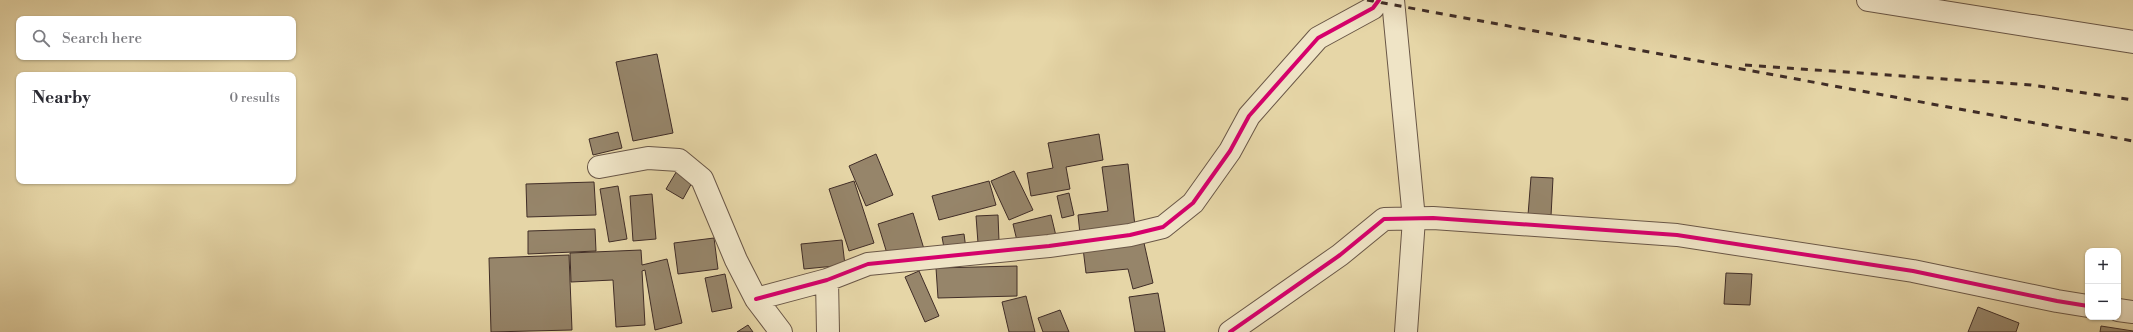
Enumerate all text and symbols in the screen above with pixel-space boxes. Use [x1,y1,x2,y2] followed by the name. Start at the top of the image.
[16,16,296,60] search box
[30,27,52,49] icon: search
[62,29,142,48] text: Search here
[32,87,91,109] text: Nearby
[229,90,280,106] text: 0 results
[2085,248,2121,320] map controls
[2085,248,2121,284] button: +
[2085,284,2121,320] button: −

